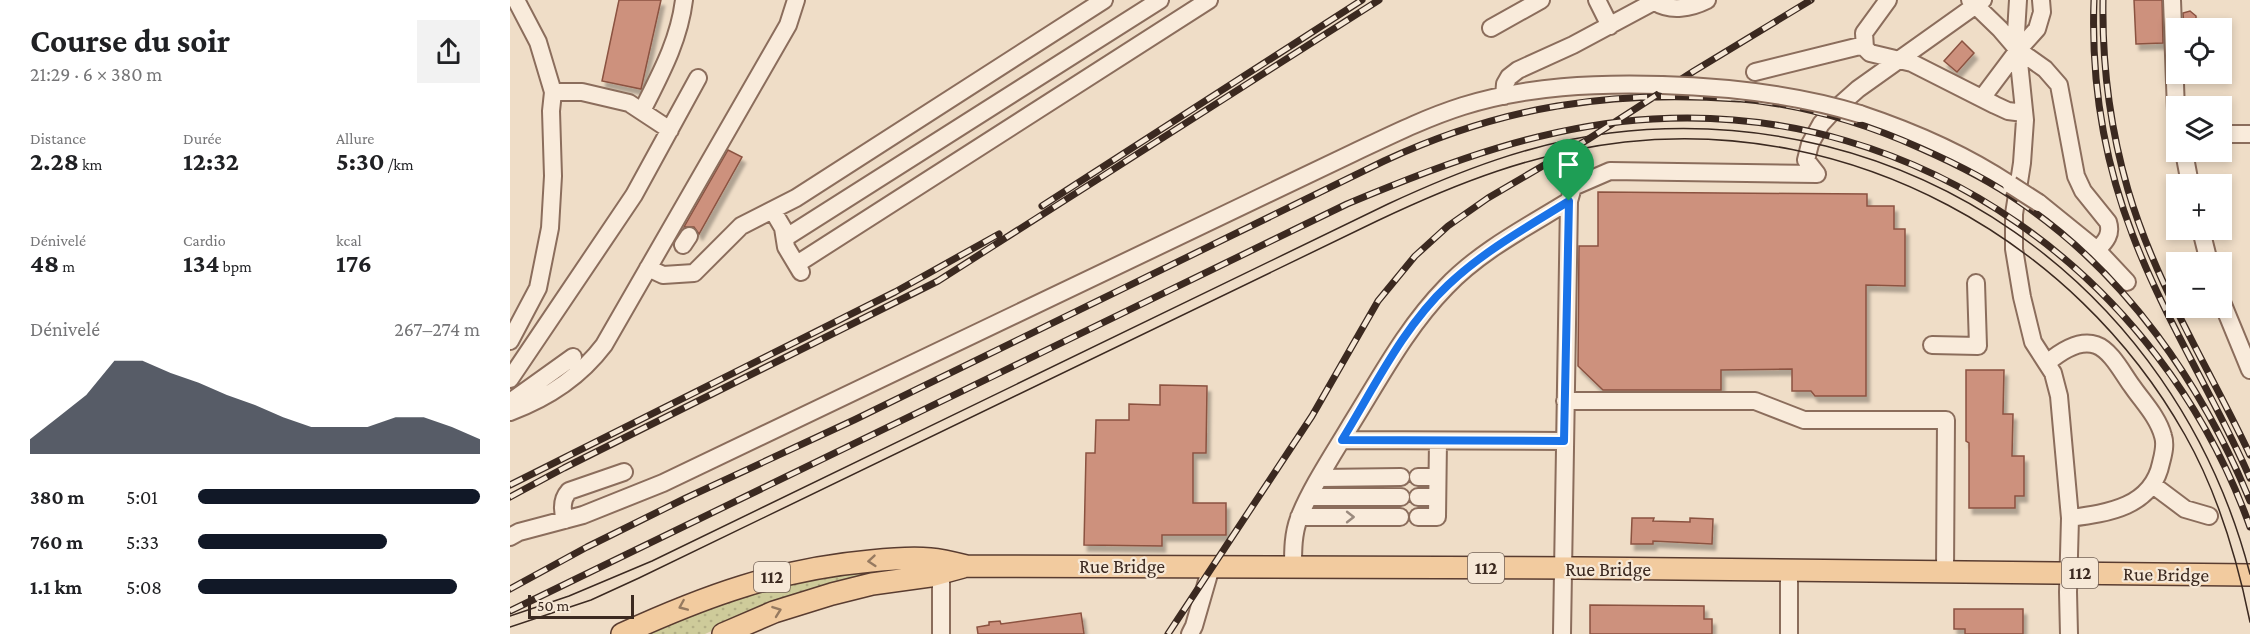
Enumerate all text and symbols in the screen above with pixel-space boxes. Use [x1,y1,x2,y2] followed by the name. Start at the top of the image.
[2166,18,2232,318] map controls
[2166,18,2232,84] button: locate
[417,20,480,83] button: share
[30,22,230,59] text: Course du soir
[30,63,162,85] text: 21:29 · 6 × 380 m
[2166,96,2232,162] button: layers
[30,130,86,147] text: Distance
[183,130,222,147] text: Durée
[336,130,374,147] text: Allure
[1543,139,1594,201] pin
[30,147,79,176] text: 2.28
[183,147,239,176] text: 12:32
[336,147,384,176] text: 5:30
[1552,148,1585,181] icon: arrive
[79,156,102,173] text: km
[384,156,414,173] text: /km
[2166,174,2232,240] button: +
[30,232,86,249] text: Dénivelé
[183,232,226,249] text: Cardio
[336,232,362,249] text: kcal
[30,249,59,278] text: 48
[183,249,219,278] text: 134
[336,249,372,278] text: 176
[2166,252,2232,318] button: −
[59,258,75,275] text: m
[219,258,252,275] text: bpm
[30,318,100,340] text: Dénivelé
[394,318,480,340] text: 267–274 m
[30,486,84,508] text: 380 m
[126,486,158,508] text: 5:01
[1345,511,1354,523] one-way arrow
[30,531,83,553] text: 760 m
[126,531,159,553] text: 5:33
[1468,553,1504,583] road number: 112
[867,554,876,567] one-way arrow
[1079,555,1165,578] street label: Rue Bridge
[1565,558,1651,581] street label: Rue Bridge
[2062,558,2098,588] road number: 112
[754,562,790,592] road number: 112
[2123,562,2209,587] street label: Rue Bridge
[30,576,82,598] text: 1.1 km
[126,576,162,598] text: 5:08
[528,592,634,620] scale bar
[537,597,569,614] text: 50 m
[678,599,689,611] one-way arrow
[772,606,782,619] one-way arrow

